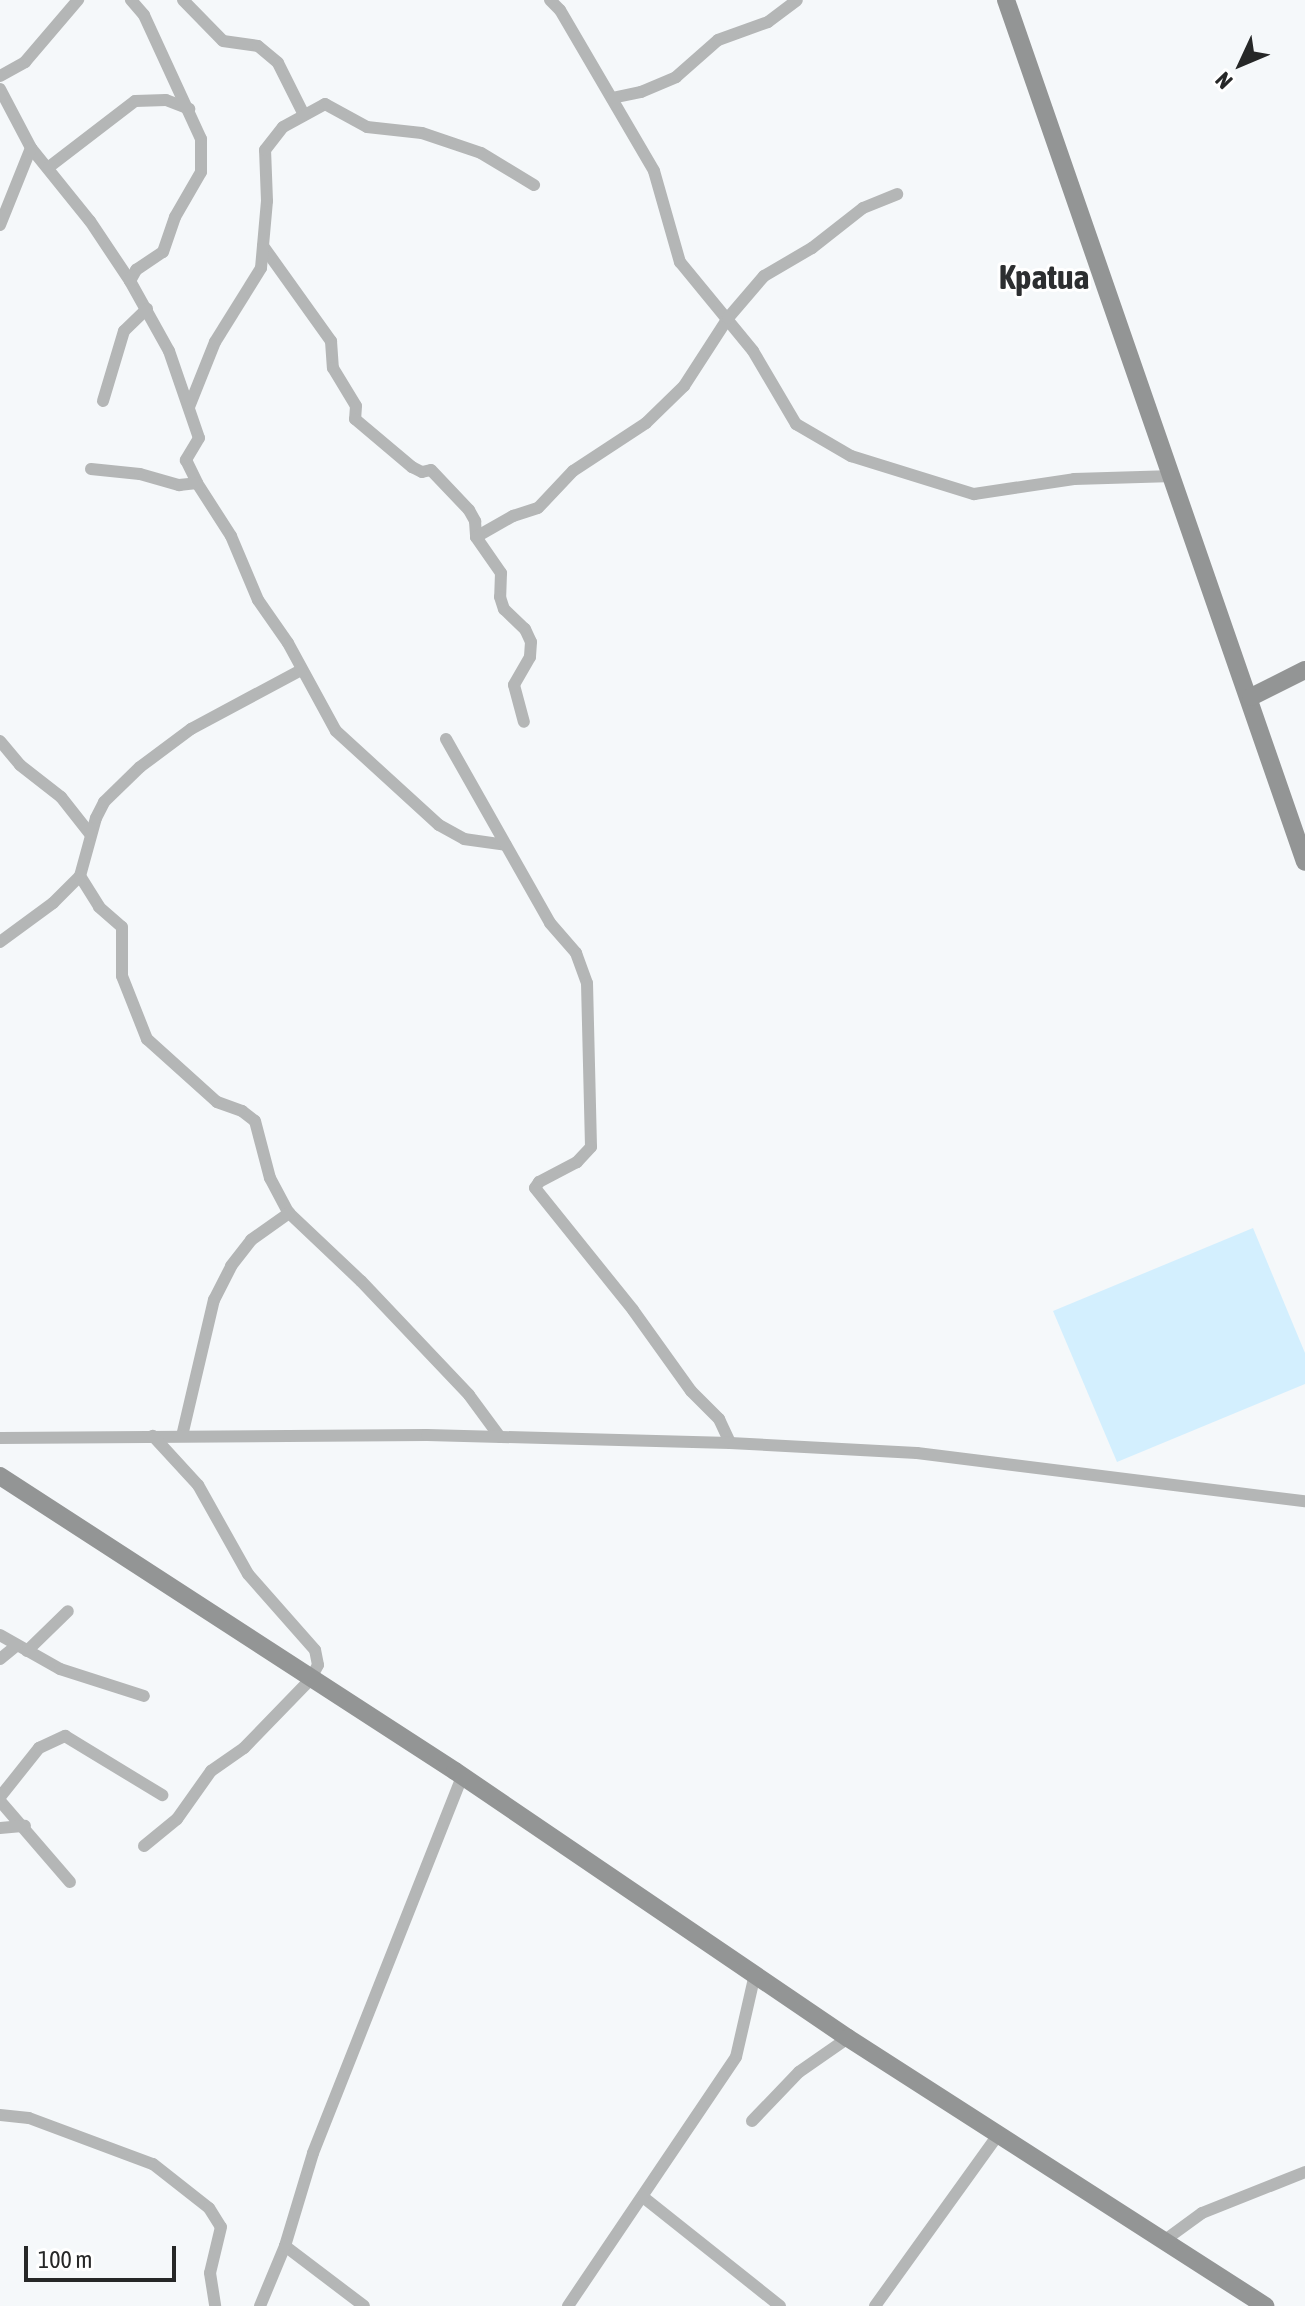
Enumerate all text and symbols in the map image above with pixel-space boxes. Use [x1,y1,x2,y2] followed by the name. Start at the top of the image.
[1201,24,1281,104] north arrow
[1210,67,1238,94] text: N
[999,257,1089,297] district label: Kpatua
[28,2230,180,2280] scale bar
[38,2246,92,2273] text: 100 m

